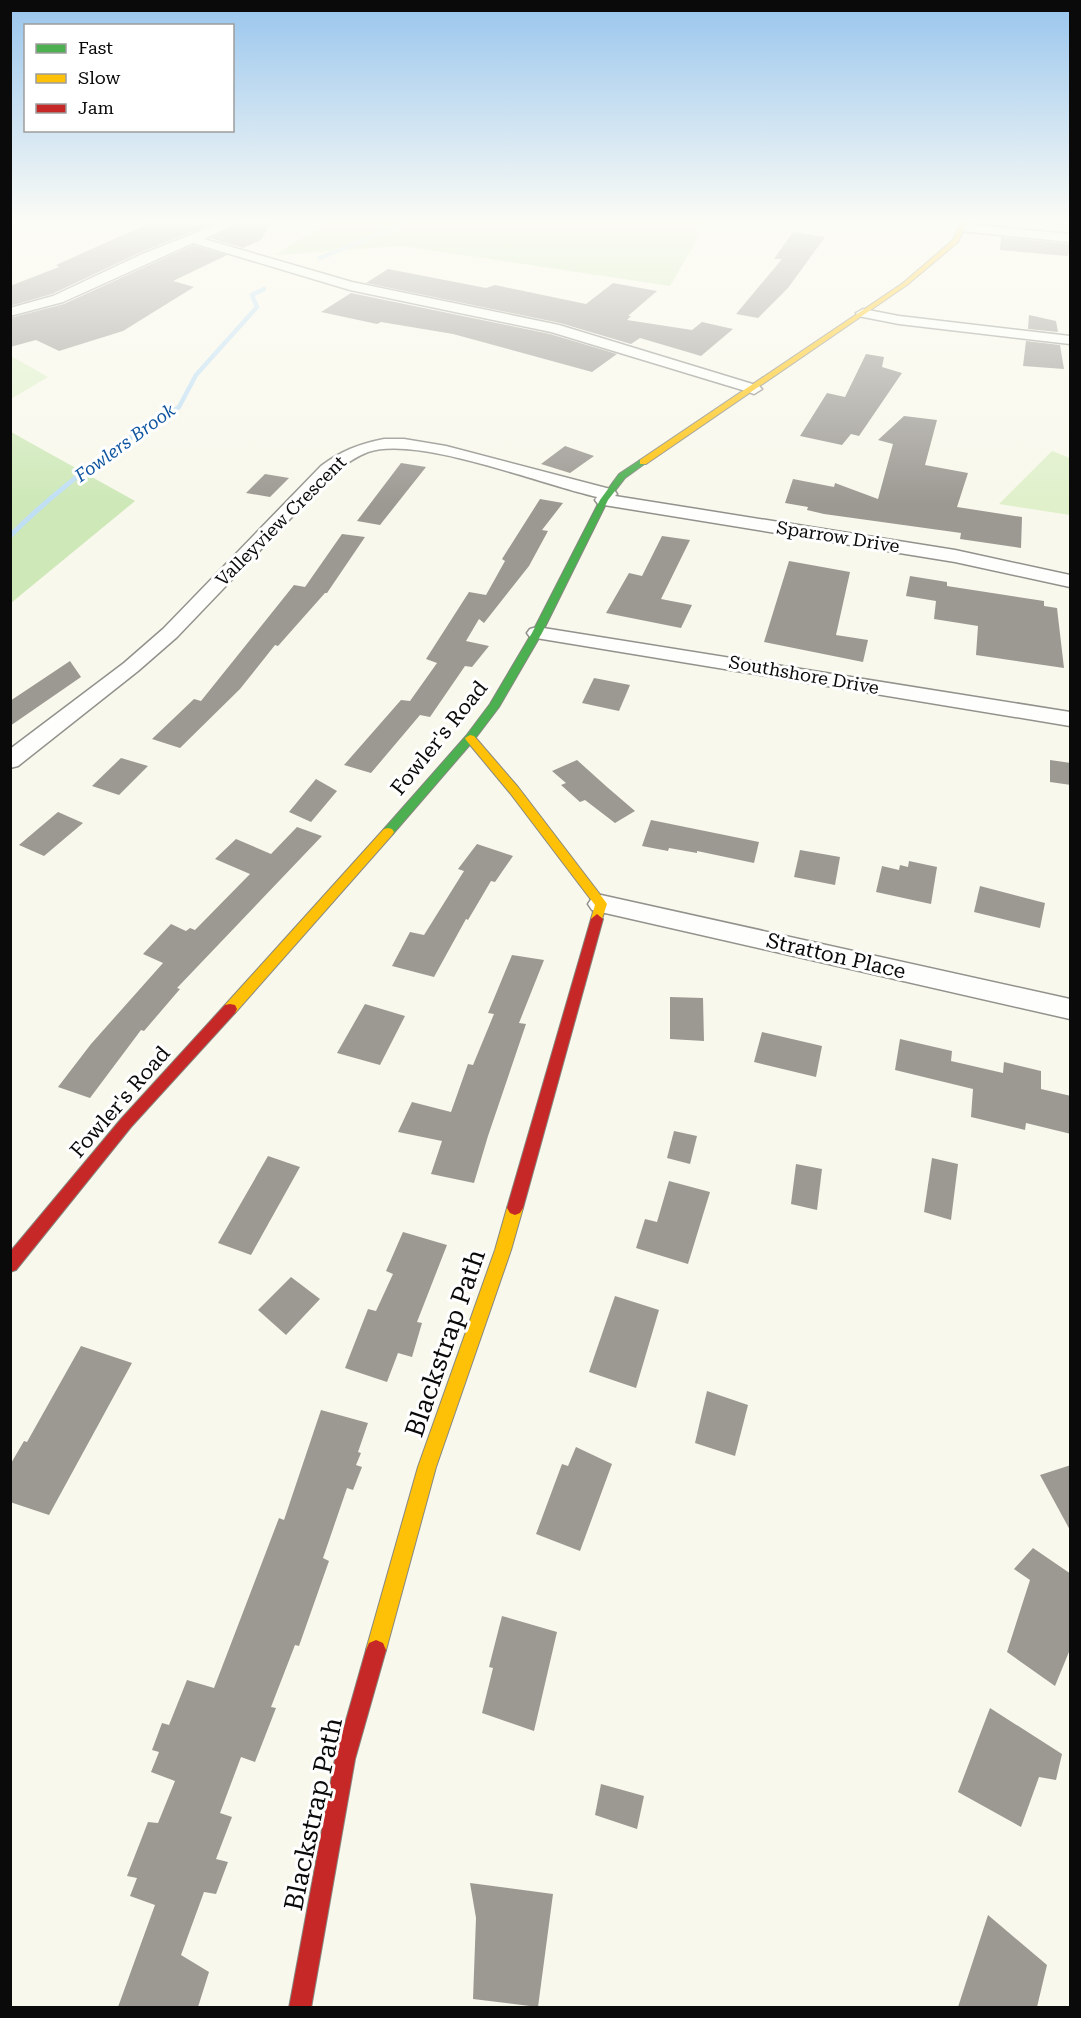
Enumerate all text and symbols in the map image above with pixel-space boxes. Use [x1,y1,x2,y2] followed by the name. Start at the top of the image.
[24,24,234,132] legend
[78,37,113,58] text: Fast
[78,67,120,88] text: Slow
[78,97,114,118] text: Jam
[70,399,179,487] water label: Fowlers Brook
[211,451,350,590] street label: Valleyview Crescent
[775,516,901,557] street label: Sparrow Drive
[727,651,881,698] street label: Southshore Drive
[386,676,493,800] street label: Fowler's Road
[764,928,908,984] street label: Stratton Place
[65,1041,175,1163] street label: Fowler's Road
[399,1245,491,1441] street label: Blackstrap Path
[278,1715,348,1913] street label: Blackstrap Path

